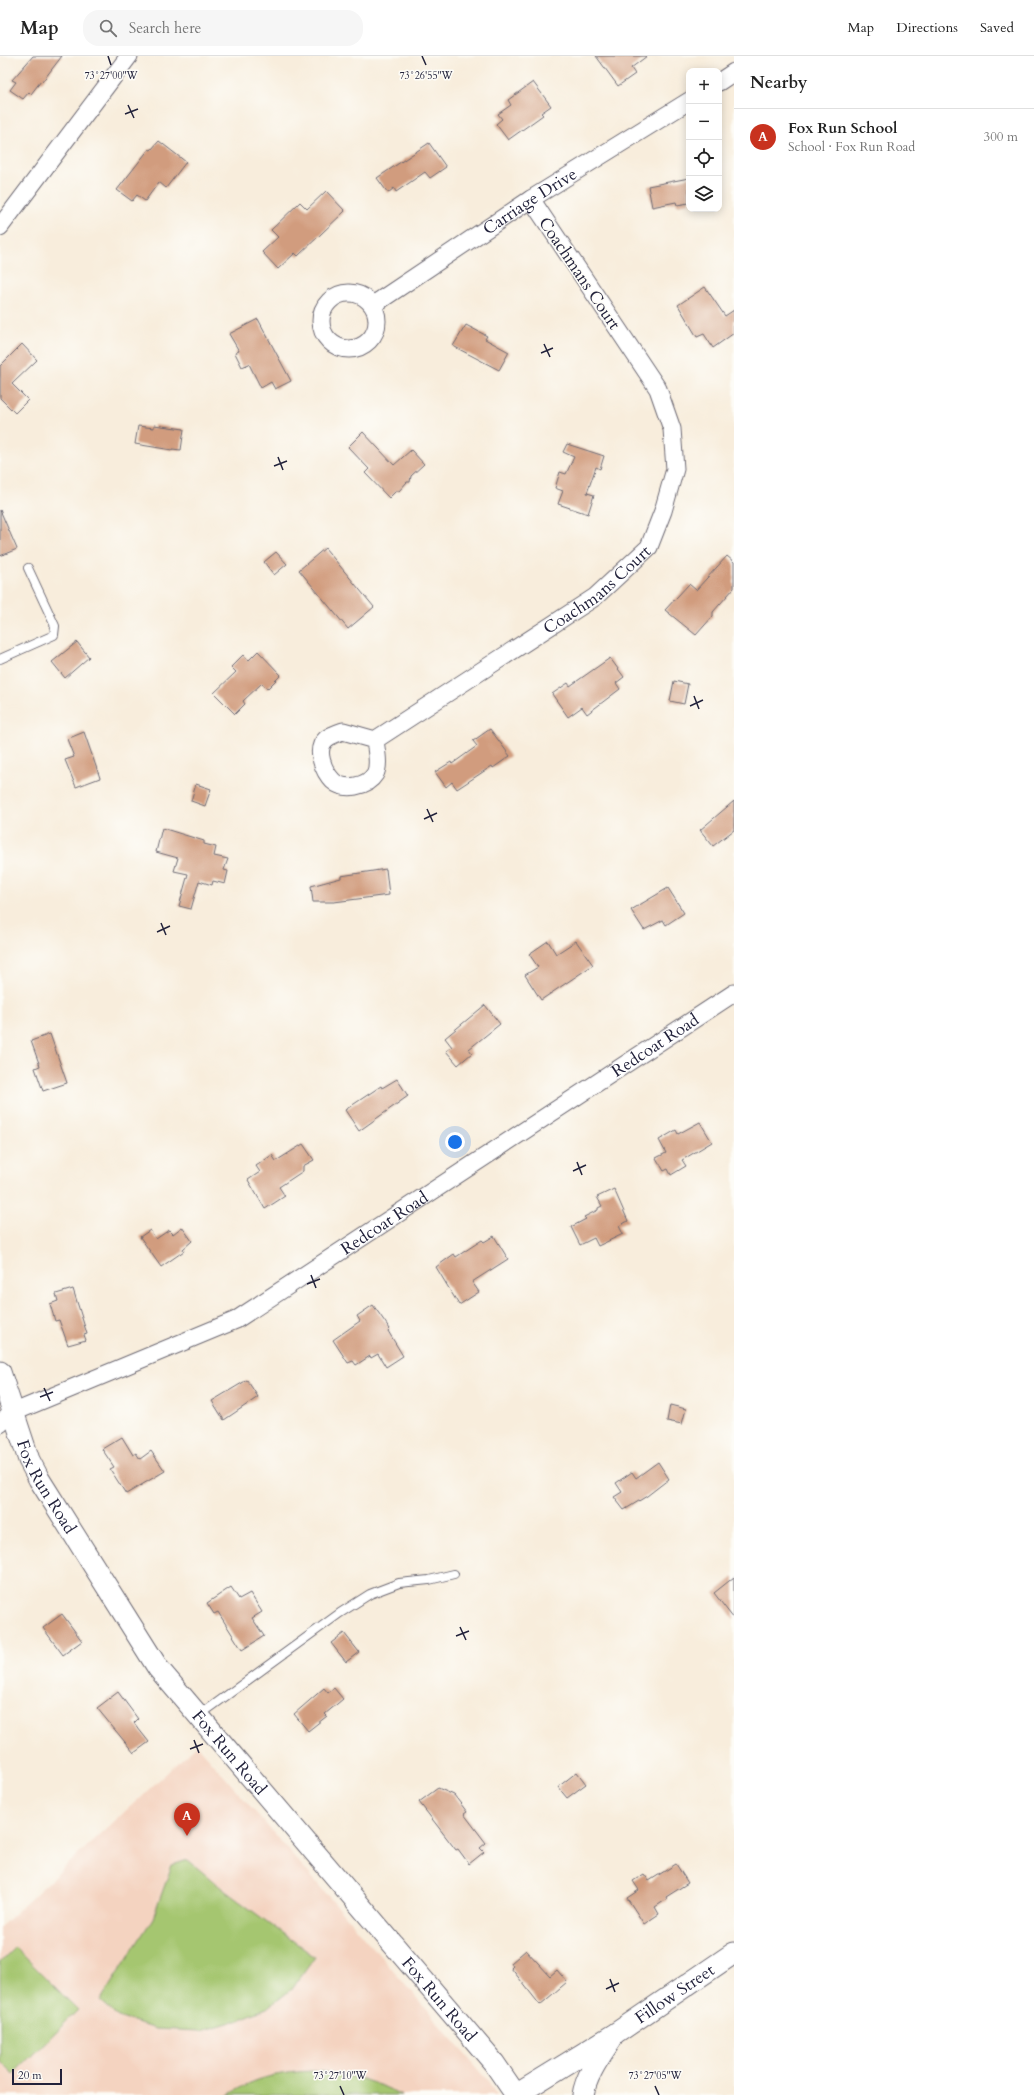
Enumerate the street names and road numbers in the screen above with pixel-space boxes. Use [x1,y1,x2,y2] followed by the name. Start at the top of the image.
[478,162,581,240] street label: Carriage Drive
[533,212,626,335] street label: Coachmans Court
[539,540,656,640] street label: Coachmans Court
[607,1008,703,1082] street label: Redcoat Road
[336,1186,433,1260] street label: Redcoat Road
[11,1437,81,1538] street label: Fox Run Road
[187,1705,272,1800] street label: Fox Run Road
[396,1952,482,2047] street label: Fox Run Road
[630,1958,719,2029] street label: Fillow Street

